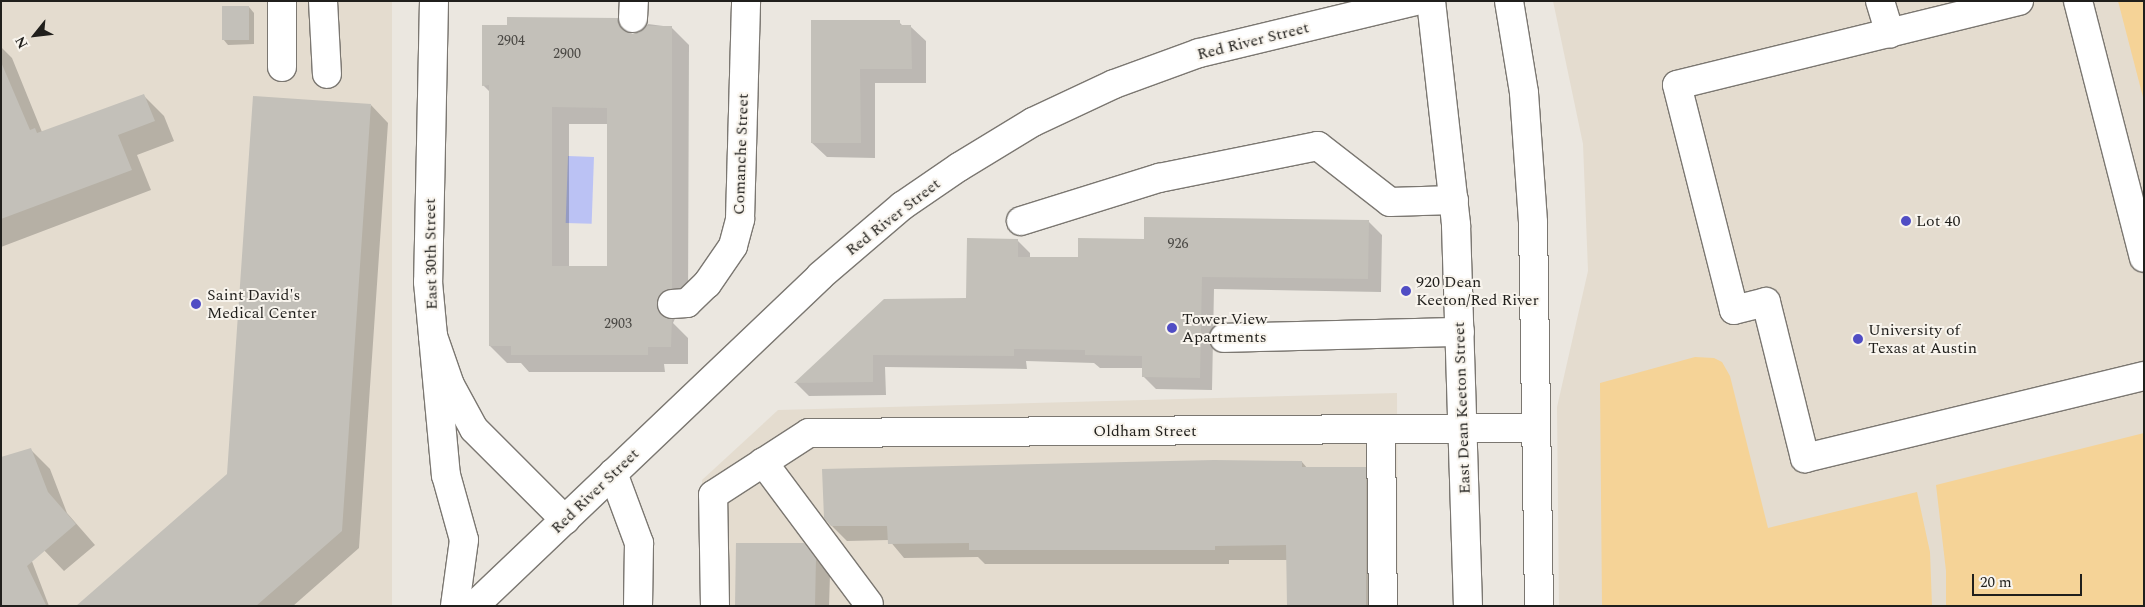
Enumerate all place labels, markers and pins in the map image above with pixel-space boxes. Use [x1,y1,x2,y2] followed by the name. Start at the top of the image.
[1916,211,1960,231] place label: Lot 40
[1900,215,1912,227] marker: Lot 40
[1416,272,1539,310] place label: 920 Dean Keeton/Red River
[207,285,317,323] place label: Saint David's Medical Center
[1400,285,1412,297] marker: 920 Dean Keeton/Red River
[189,297,203,311] marker: Saint David's Medical Center
[1182,309,1267,347] place label: Tower View Apartments
[1868,320,1977,358] place label: University of Texas at Austin
[1166,322,1178,334] marker: Tower View Apartments
[1852,333,1864,345] marker: University of Texas at Austin

